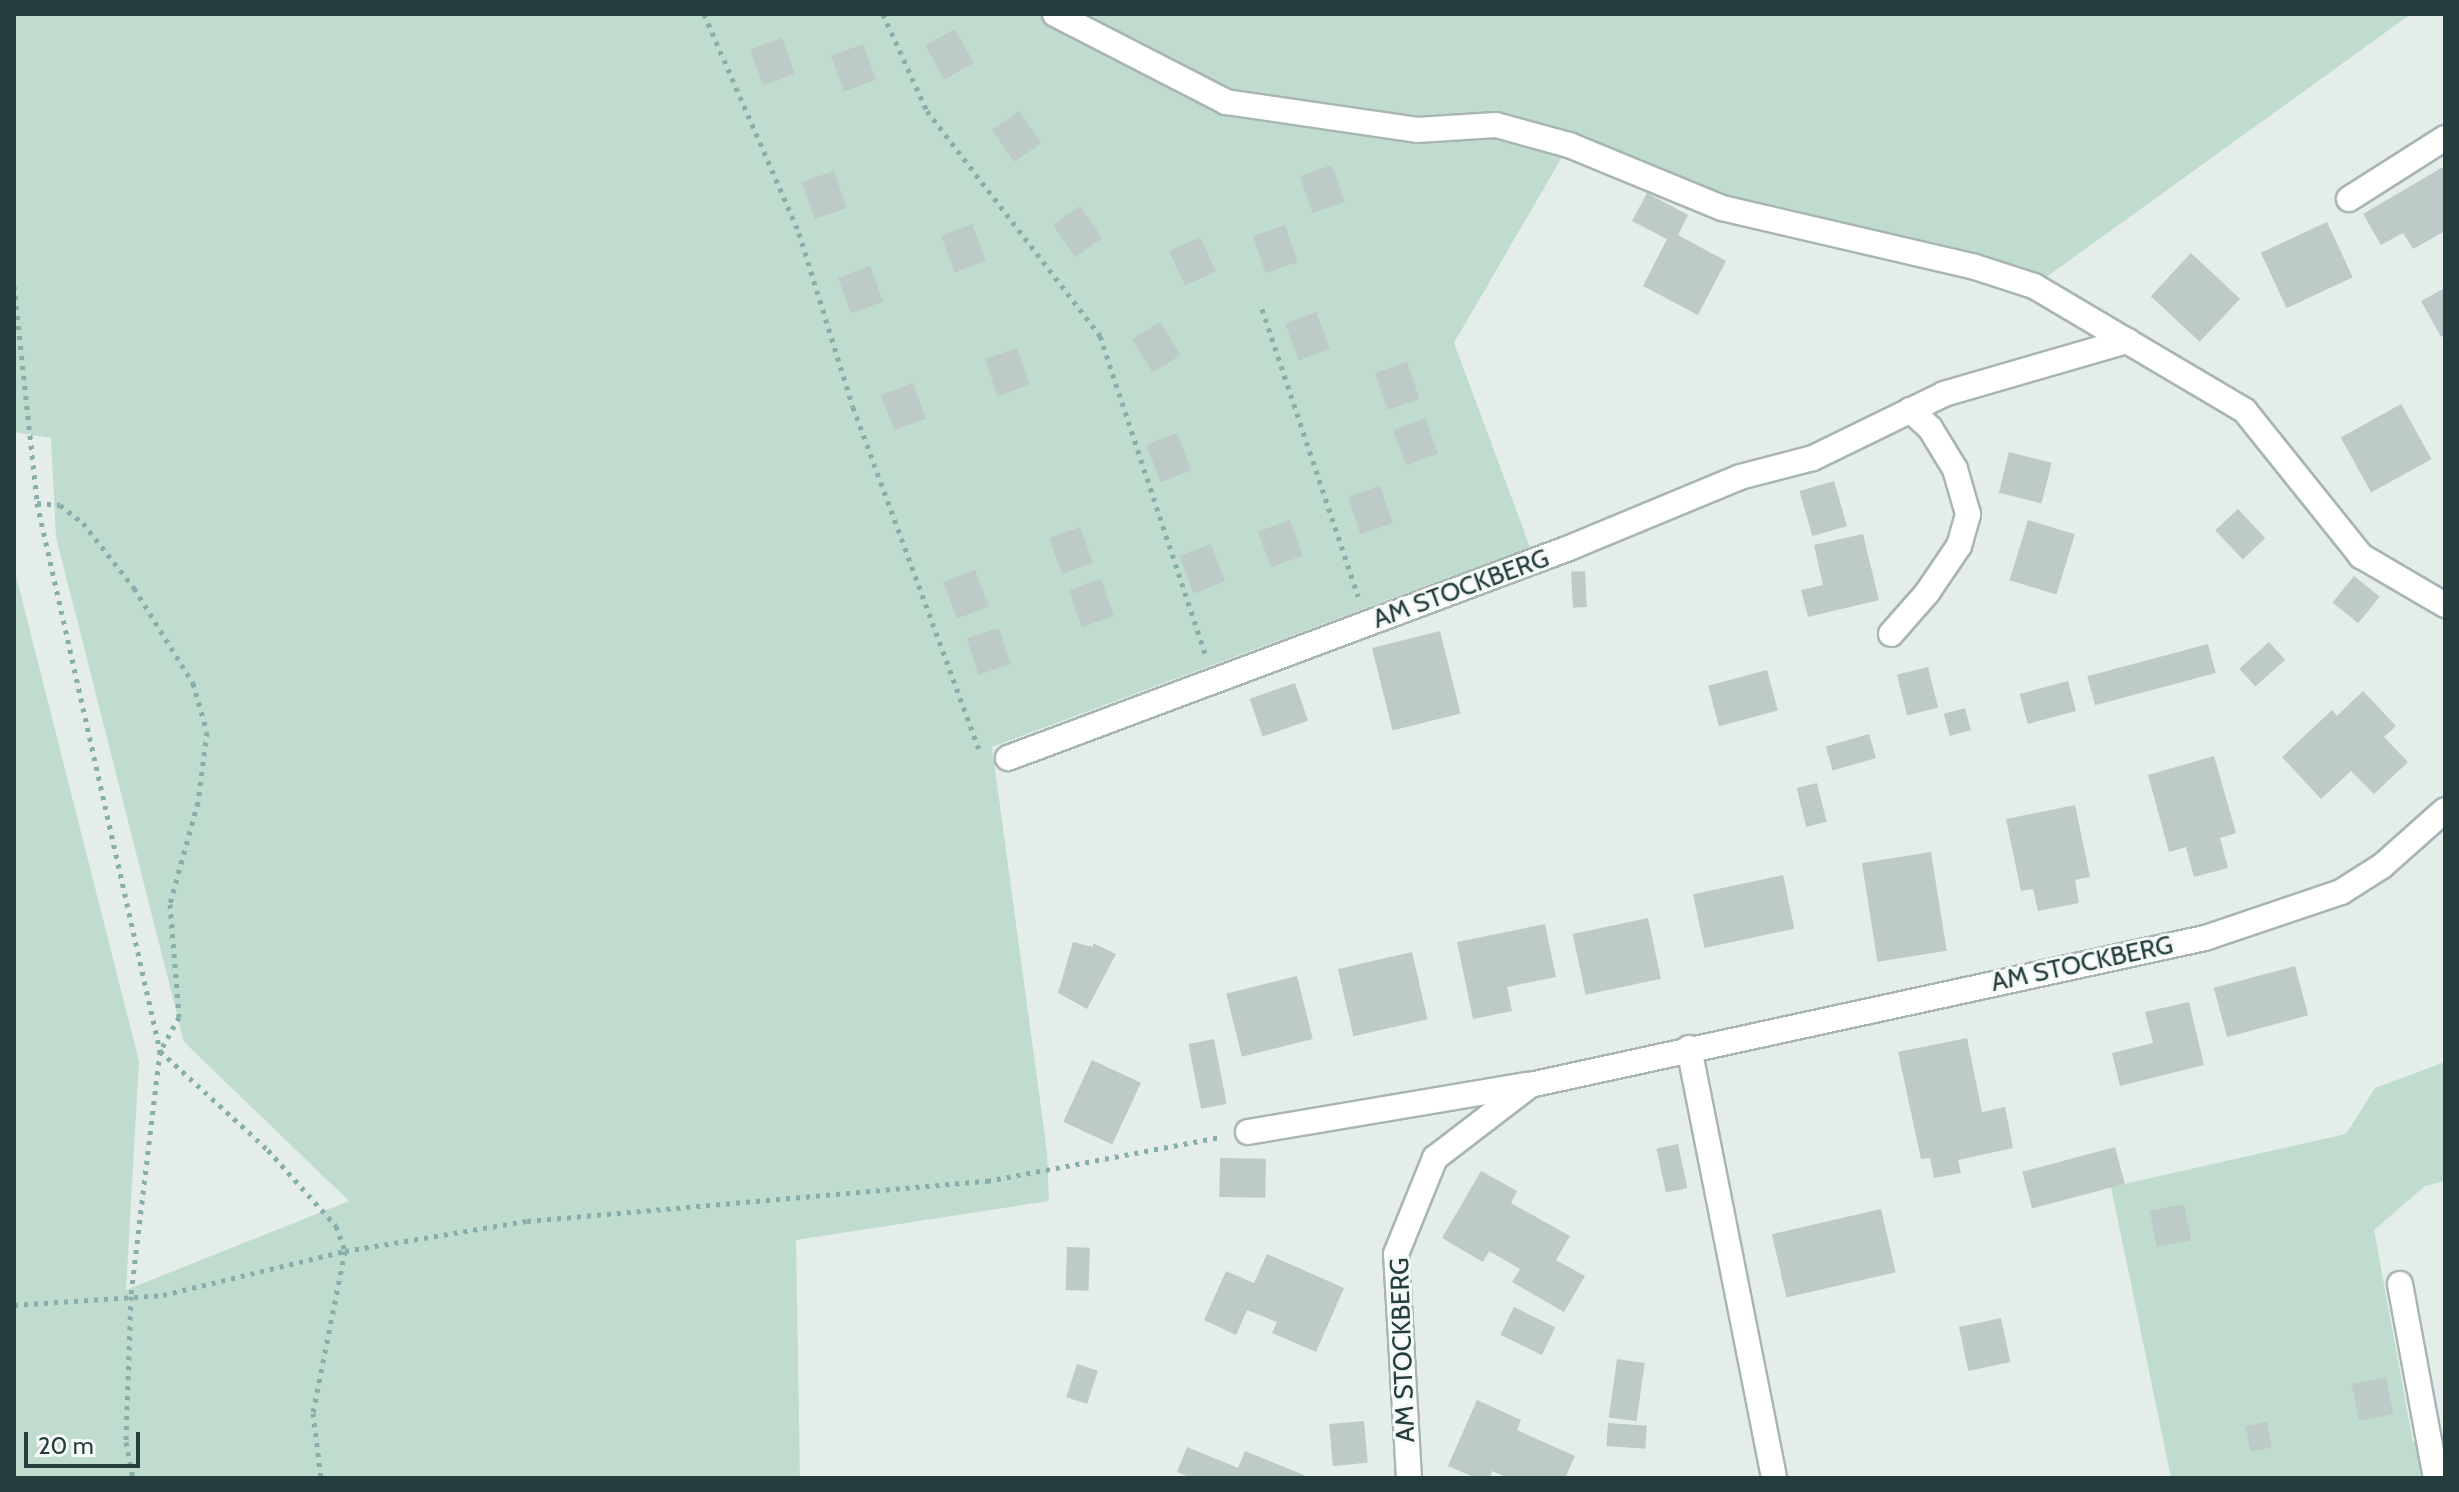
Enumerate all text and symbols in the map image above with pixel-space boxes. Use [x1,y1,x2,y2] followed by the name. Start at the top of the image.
[1369,543,1553,635] street label: AM STOCKBERG
[1988,929,2176,999] street label: AM STOCKBERG
[1384,1257,1422,1443] street label: AM STOCKBERG
[28,1416,144,1466] scale bar
[38,1431,94,1460] text: 20 m

